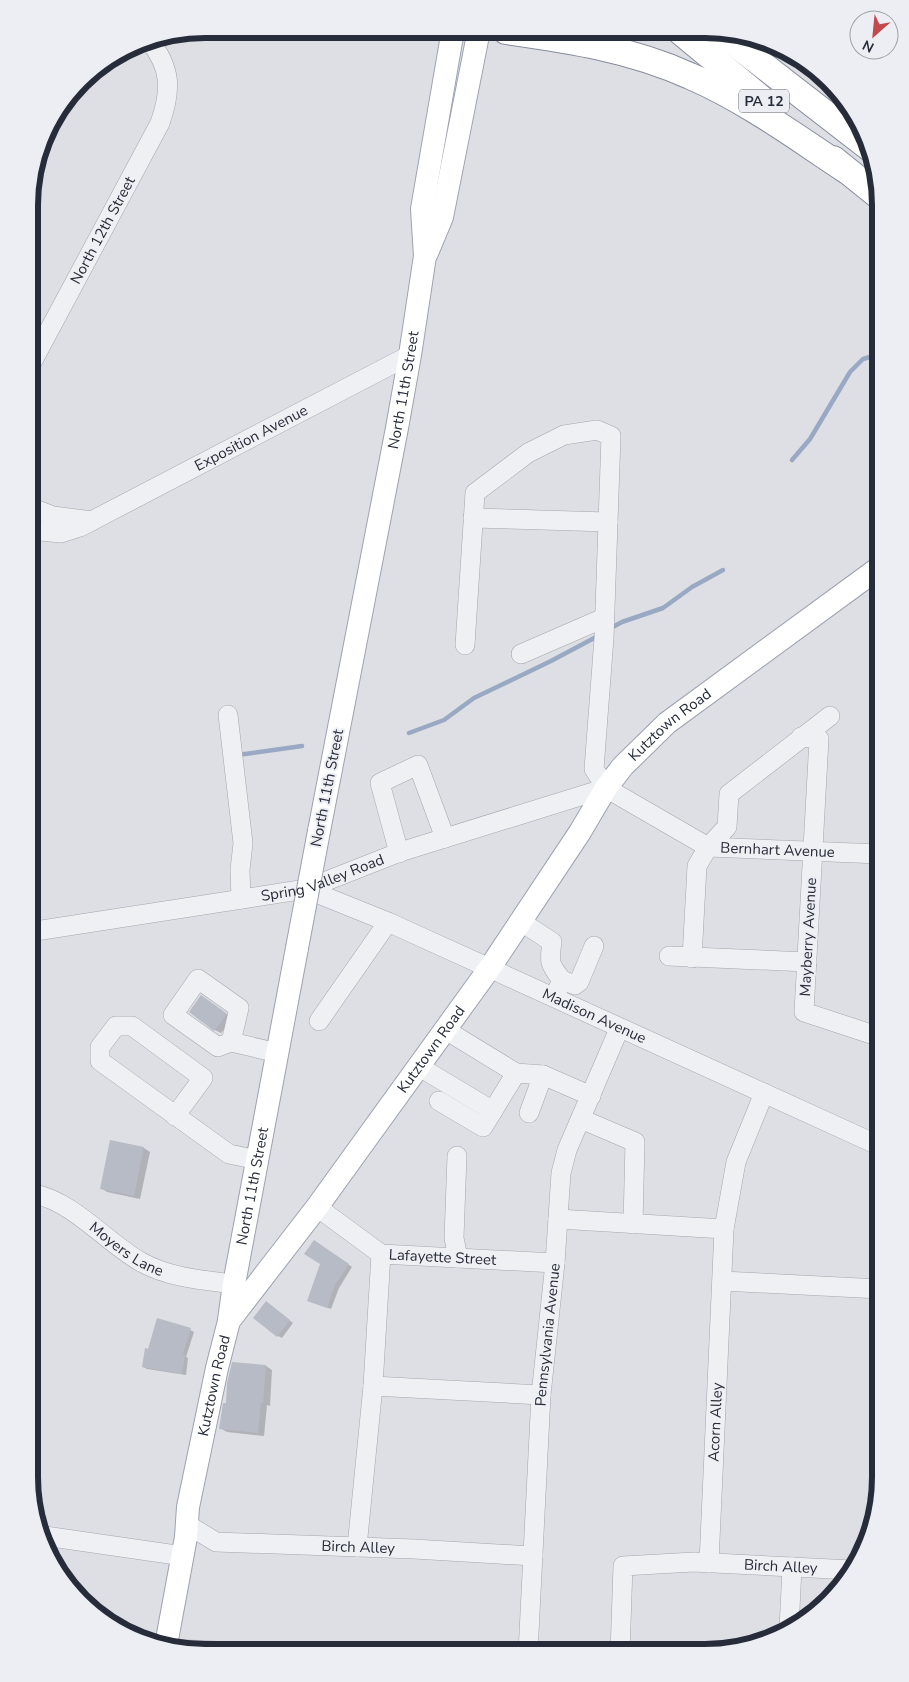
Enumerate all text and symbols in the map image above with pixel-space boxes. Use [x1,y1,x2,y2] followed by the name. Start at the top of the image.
[849,10,899,60] north arrow
[859,35,877,57] text: N
[739,90,789,112] road number: PA 12
[66,172,140,288] street label: North 12th Street
[383,329,424,451] street label: North 11th Street
[191,400,311,476] street label: Exposition Avenue
[624,684,715,766] street label: Kutztown Road
[306,727,348,849] street label: North 11th Street
[720,838,835,862] street label: Bernhart Avenue
[259,849,387,906] street label: Spring Valley Road
[795,877,821,997] street label: Mayberry Avenue
[539,984,649,1048] street label: Madison Avenue
[393,1002,469,1097] street label: Kutztown Road
[232,1125,273,1247] street label: North 11th Street
[85,1217,166,1281] street label: Moyers Lane
[388,1244,497,1270] street label: Lafayette Street
[530,1262,565,1407] street label: Pennsylvania Avenue
[193,1333,235,1438] street label: Kutztown Road
[704,1382,727,1462] street label: Acorn Alley
[321,1536,396,1558] street label: Birch Alley
[743,1555,818,1578] street label: Birch Alley

